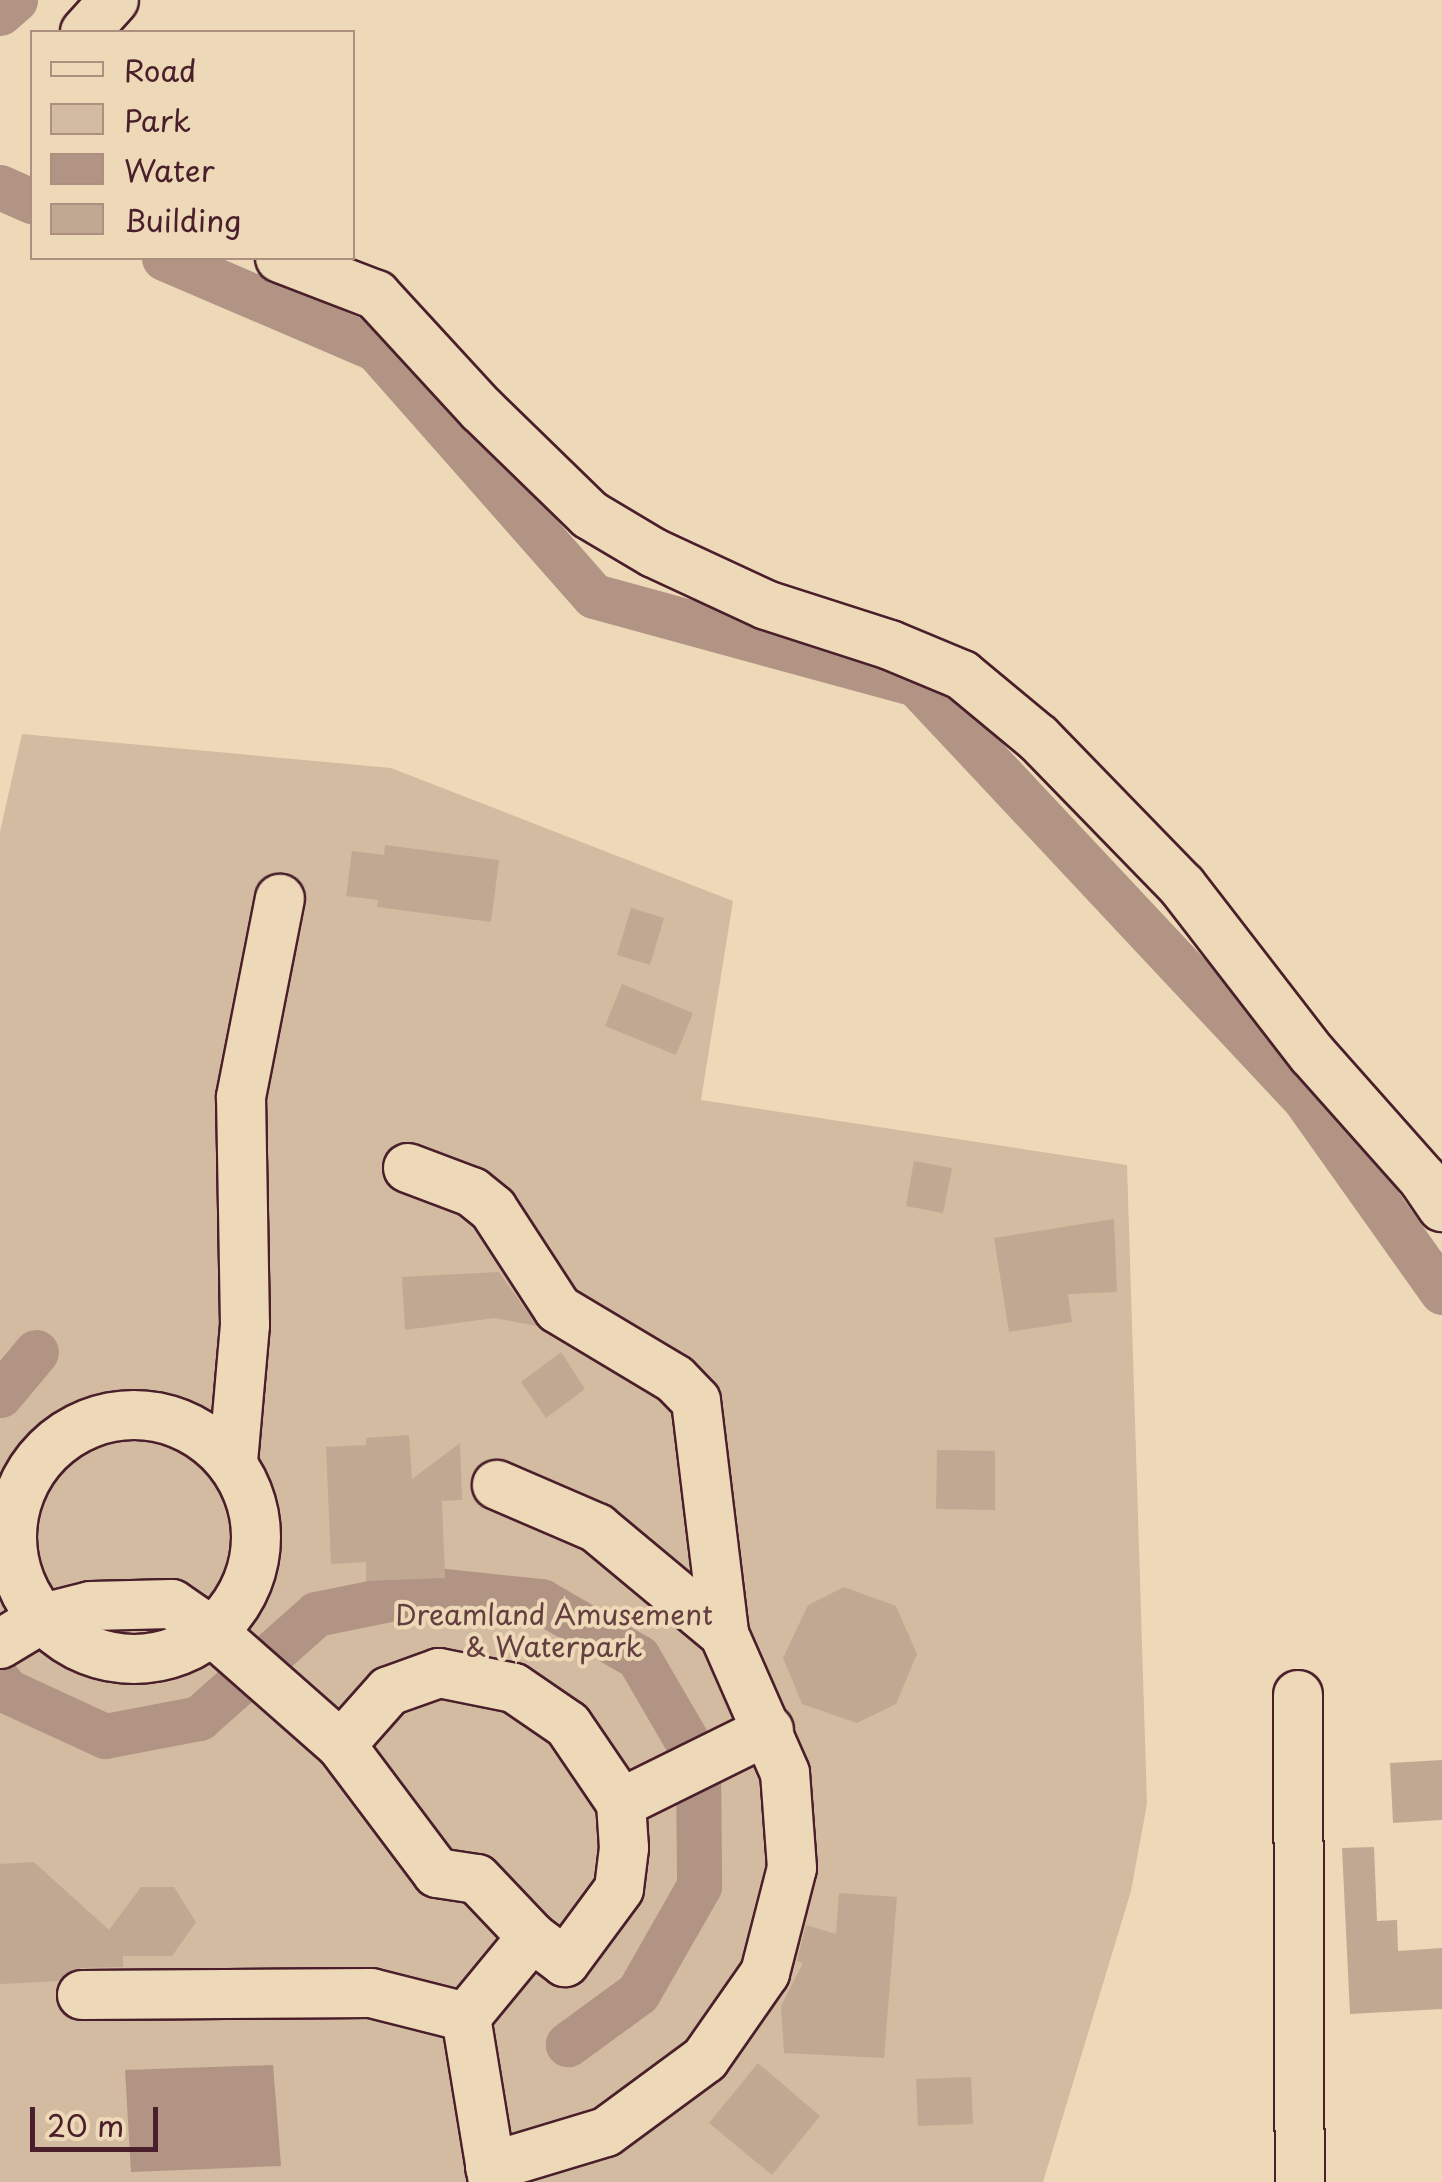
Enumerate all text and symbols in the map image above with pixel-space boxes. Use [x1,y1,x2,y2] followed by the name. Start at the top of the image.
[30,30,355,260] legend
[124,47,197,92] text: Road
[124,97,191,142] text: Park
[124,147,215,192] text: Water
[124,197,241,242] text: Building
[395,1597,713,1663] park label: Dreamland Amusement & Waterpark
[35,2087,162,2149] scale bar
[47,2102,124,2147] text: 20 m

